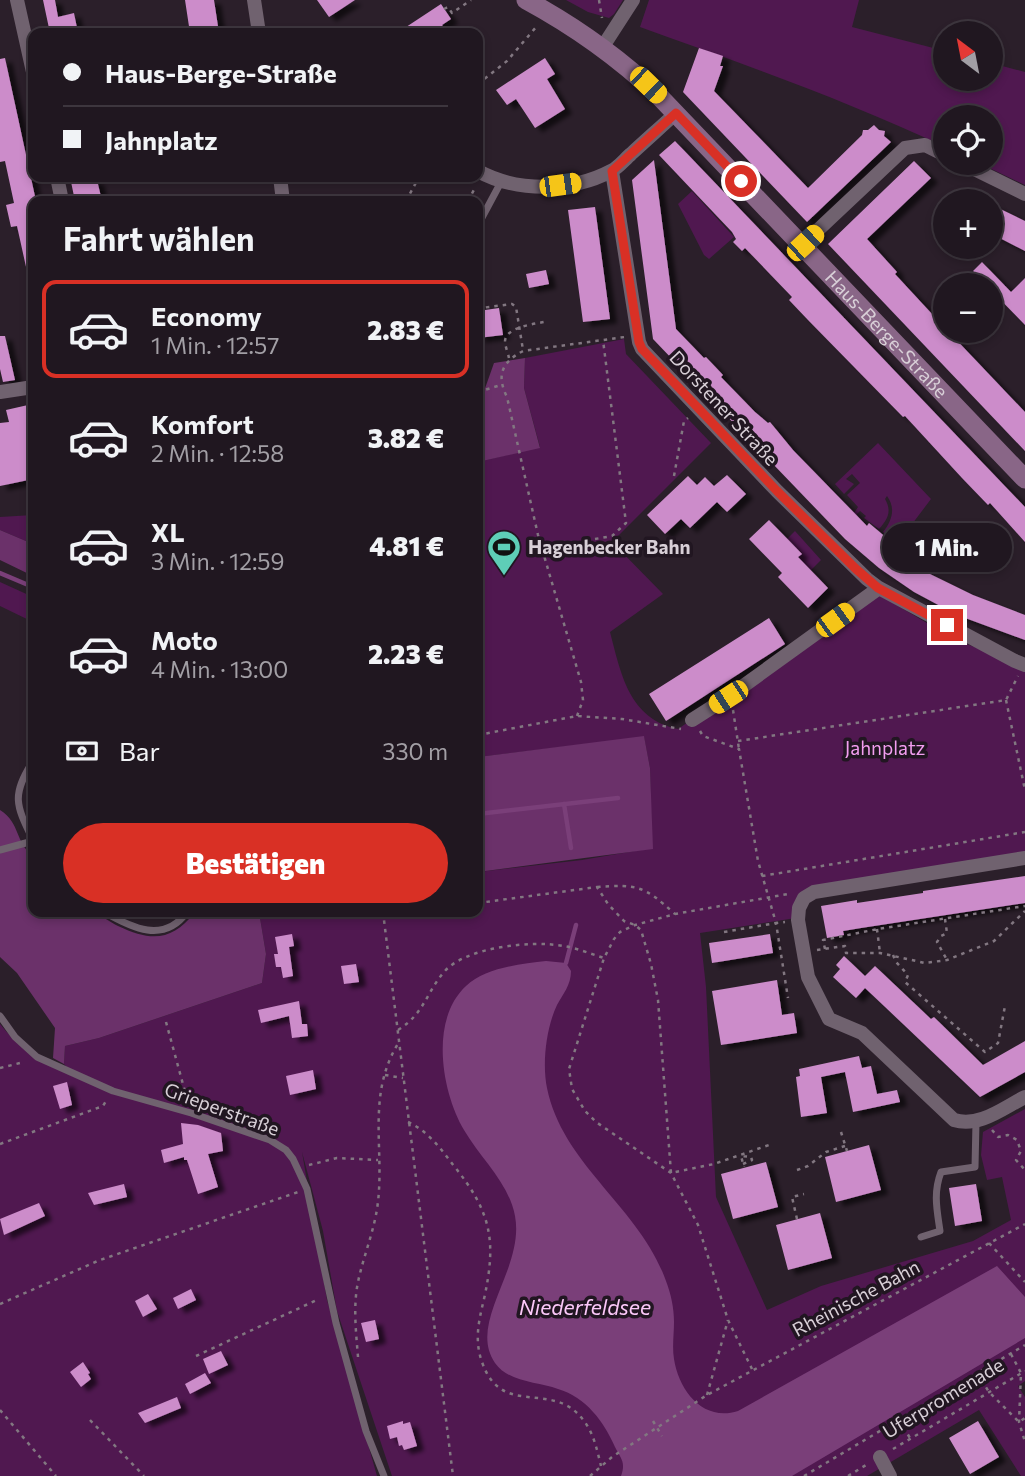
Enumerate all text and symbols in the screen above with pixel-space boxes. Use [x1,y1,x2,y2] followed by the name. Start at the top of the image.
[933,21,1003,91] north arrow
[933,21,1003,343] map controls
[105,57,337,88] text: Haus-Berge-Straße
[626,63,671,107] car
[933,105,1003,175] button: locate
[105,124,218,155] text: Jahnplatz
[725,165,757,197] route start
[538,172,583,198] car
[933,189,1003,259] button: +
[63,218,255,258] text: Fahrt wählen
[783,221,828,265] car
[821,265,953,402] street label: Haus-Berge-Straße
[933,273,1003,343] button: −
[67,298,130,361] icon: car
[151,300,262,331] text: Economy
[367,314,444,345] text: 2.83 €
[151,331,279,359] text: 1 Min. · 12:57
[665,345,783,470] street label: Dorstener Straße
[67,406,130,469] icon: car
[151,408,254,439] text: Komfort
[368,422,444,453] text: 3.82 €
[151,439,284,467] text: 2 Min. · 12:58
[67,514,130,577] icon: car
[151,516,185,547] text: XL
[882,524,1012,572] callout: 1 Min.
[485,528,523,577] sports icon: Hagenbecker Bahn
[369,530,444,561] text: 4.81 €
[915,533,979,561] text: 1 Min.
[528,535,690,558] place label: Hagenbecker Bahn
[151,547,285,575] text: 3 Min. · 12:59
[812,599,859,641] car
[931,609,963,641] route end
[67,622,130,685] icon: car
[151,624,218,655] text: Moto
[368,638,444,669] text: 2.23 €
[151,655,288,683] text: 4 Min. · 13:00
[705,677,752,717] car
[63,732,101,770] icon: cash
[119,735,160,766] text: Bar
[845,736,925,759] park label: Jahnplatz
[382,737,448,765] text: 330 m
[63,823,448,903] button: Bestätigen
[162,1077,283,1140] street label: Grieperstraße
[788,1254,923,1341] street label: Rheinische Bahn
[519,1294,651,1319] water label: Niederfeldsee
[878,1352,1007,1443] street label: Uferpromenade

